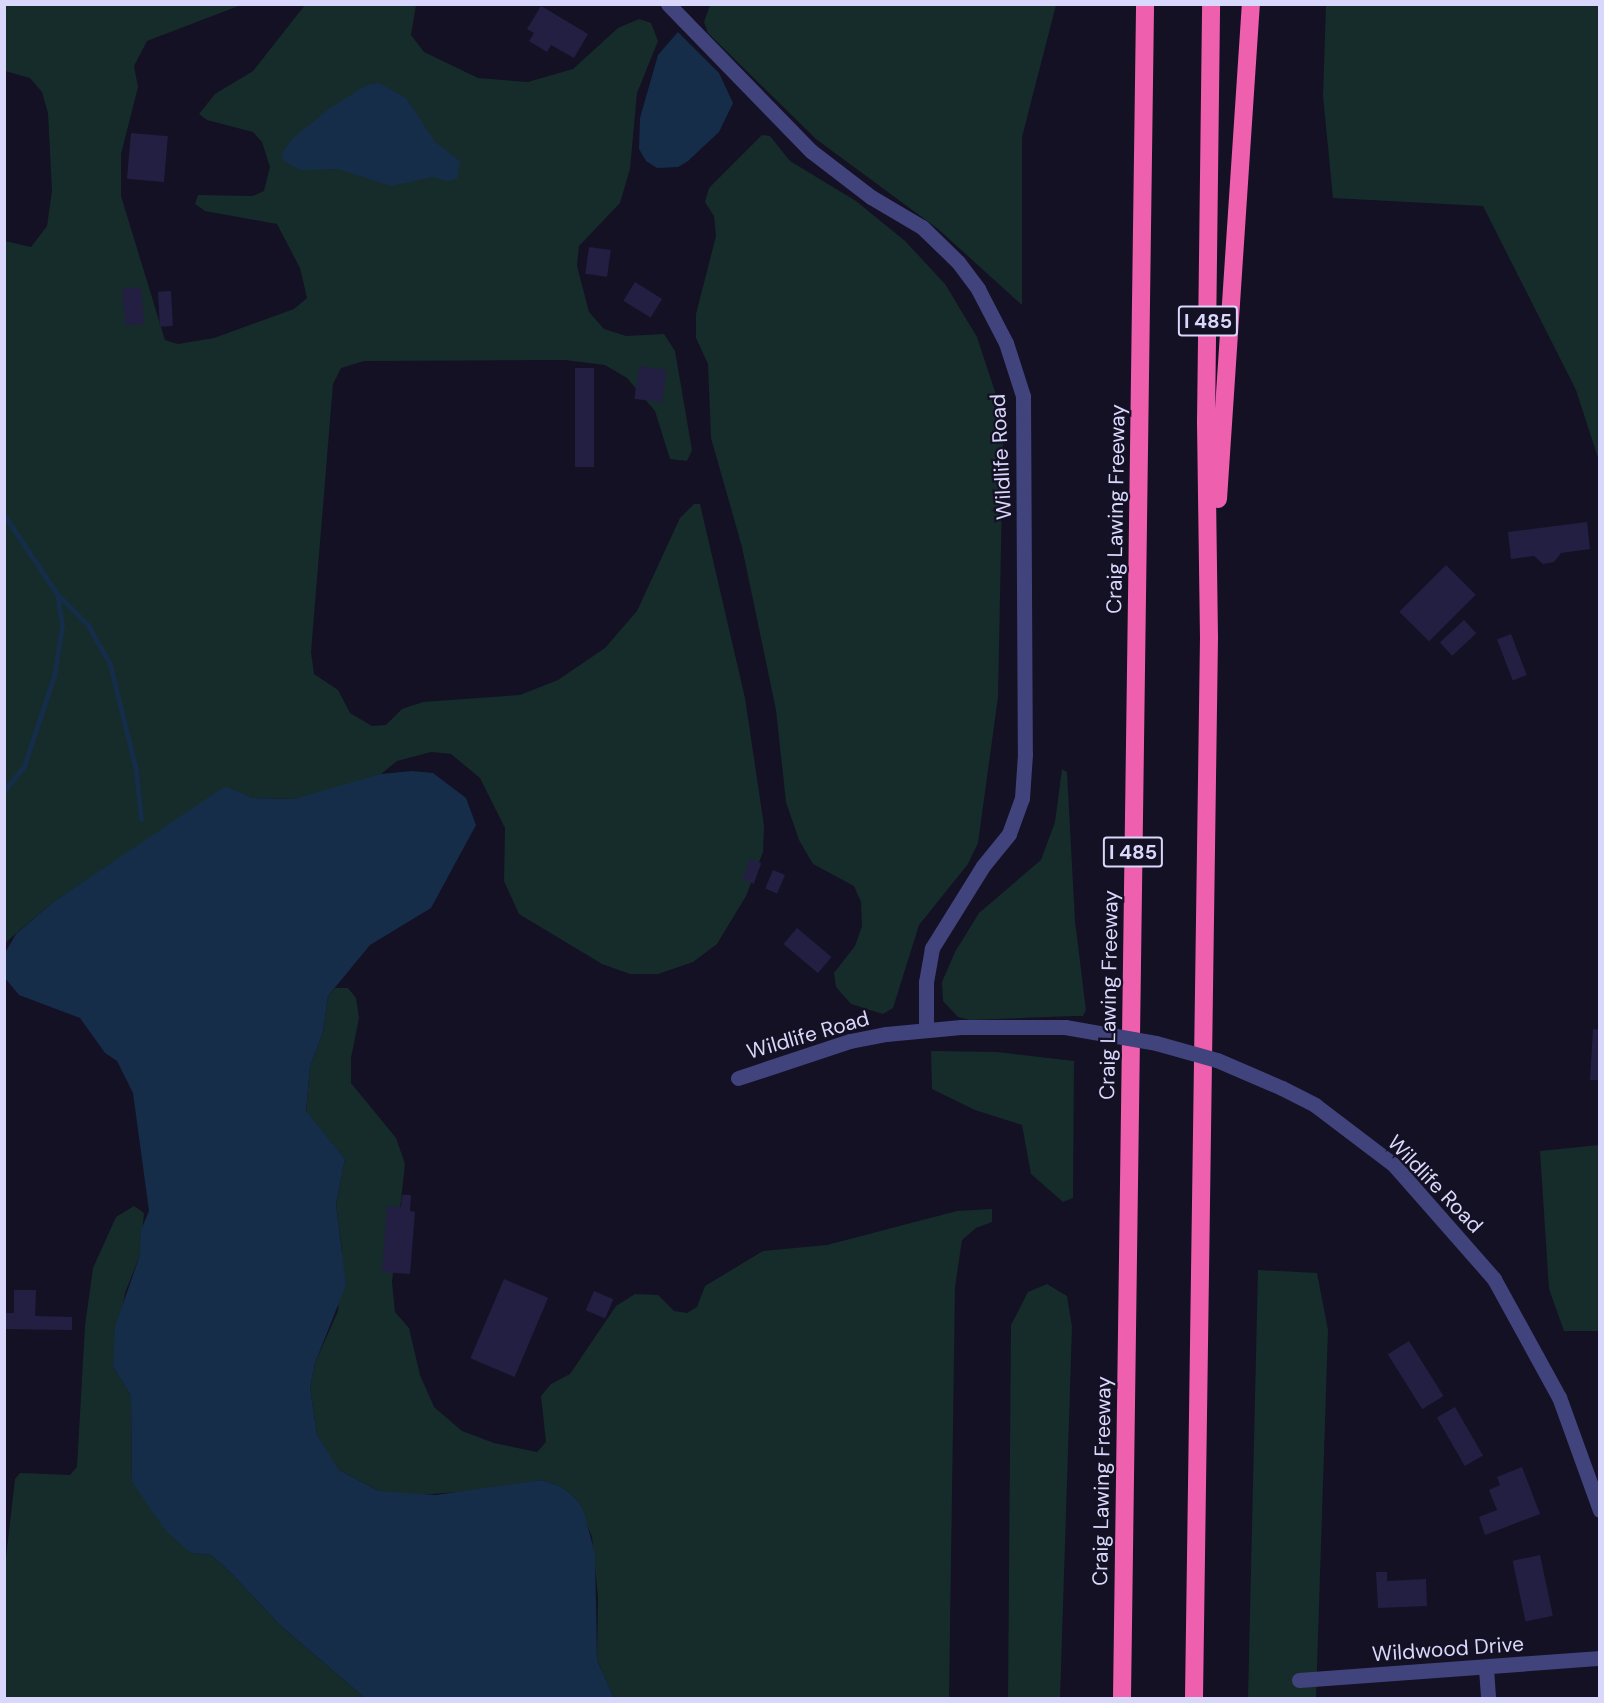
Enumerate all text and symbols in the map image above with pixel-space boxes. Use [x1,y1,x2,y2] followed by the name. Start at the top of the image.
[1176,304,1240,338] road number: I 485
[985,393,1017,521] street label: Wildlife Road
[1102,404,1130,614] street label: Craig Lawing Freeway
[1102,835,1164,869] road number: I 485
[1095,890,1123,1100] street label: Craig Lawing Freeway
[744,1006,872,1064] street label: Wildlife Road
[1382,1130,1488,1238] street label: Wildlife Road
[1088,1376,1116,1586] street label: Craig Lawing Freeway
[1371,1631,1525,1667] street label: Wildwood Drive

